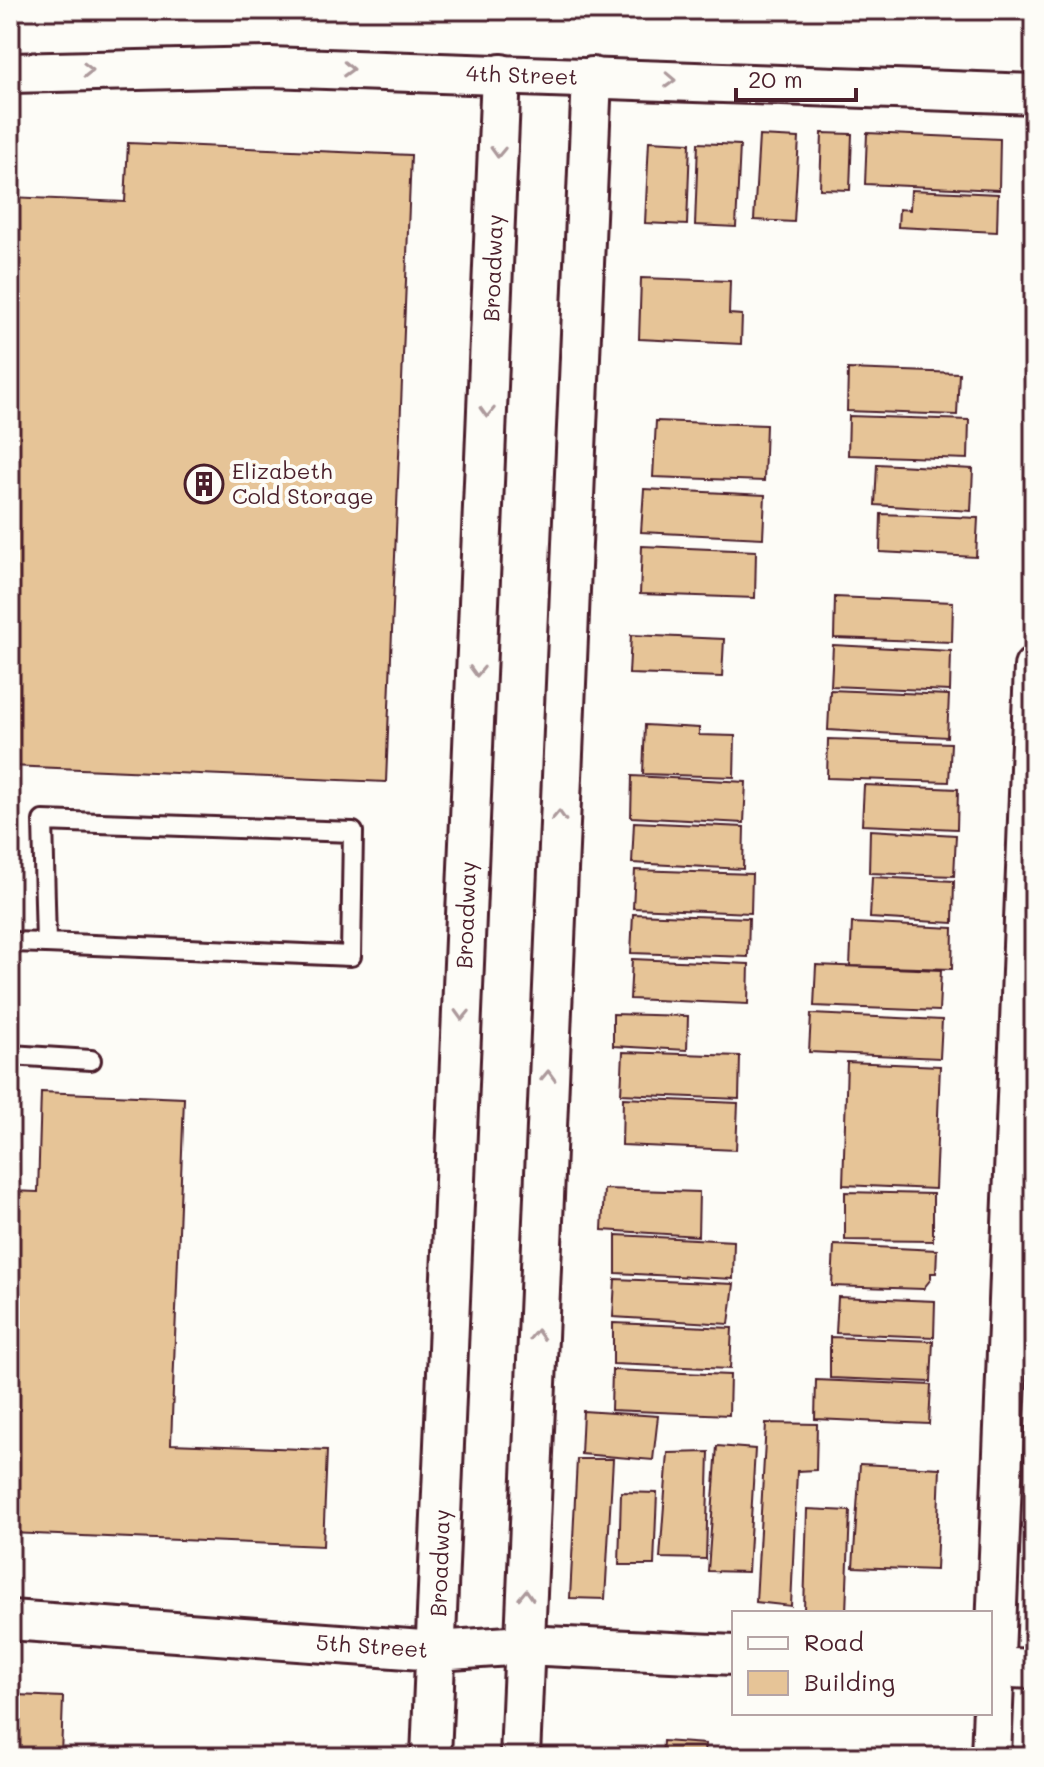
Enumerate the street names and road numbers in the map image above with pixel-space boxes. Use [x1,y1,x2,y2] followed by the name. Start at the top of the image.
[466,58,579,91] street label: 4th Street
[476,214,509,322] street label: Broadway
[449,861,482,969] street label: Broadway
[423,1509,456,1617] street label: Broadway
[315,1627,429,1664] street label: 5th Street

